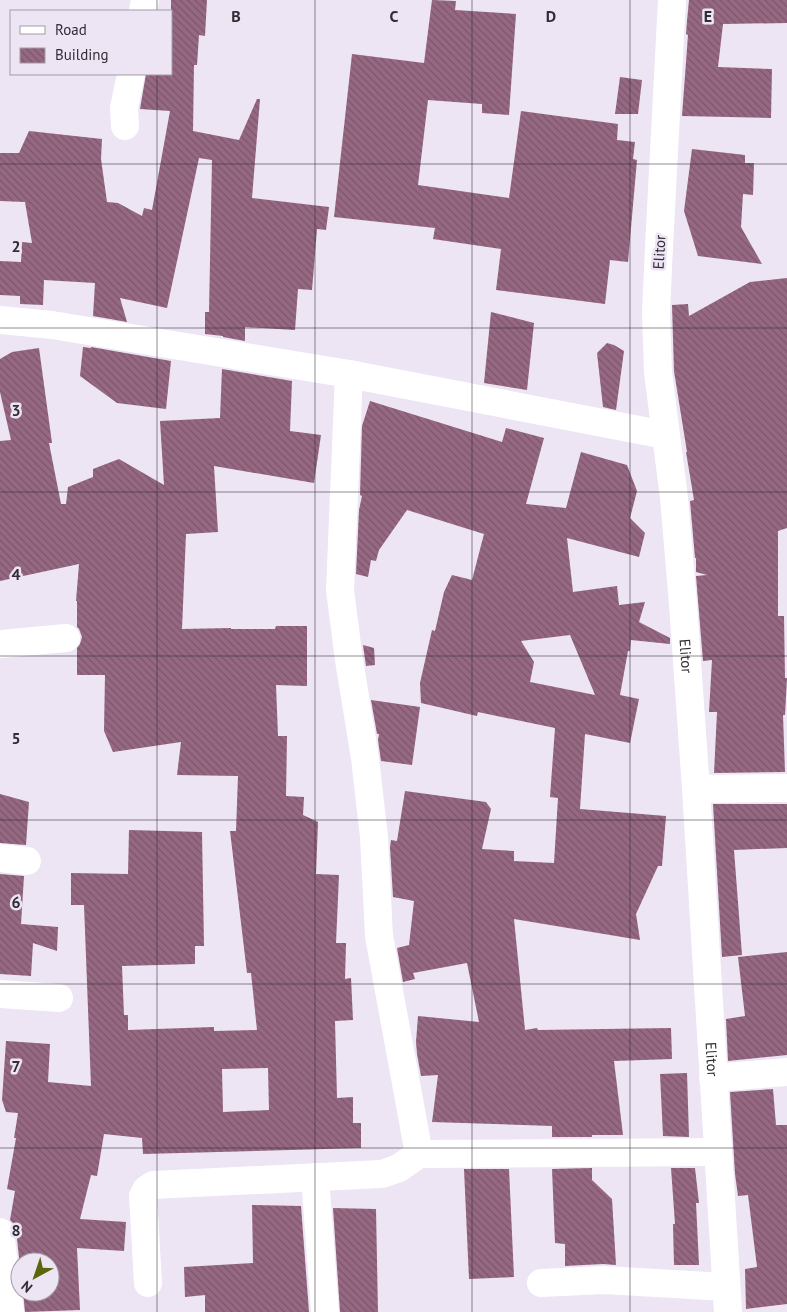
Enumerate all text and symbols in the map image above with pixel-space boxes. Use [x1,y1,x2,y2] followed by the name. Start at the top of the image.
[231,6,241,26] text: B
[390,6,399,26] text: C
[546,6,556,26] text: D
[704,6,712,26] text: E
[10,10,172,75] legend
[55,20,87,39] text: Road
[55,45,109,64] text: Building
[649,234,669,270] street label: Elitor
[11,236,21,256] text: 2
[11,400,21,420] text: 3
[11,564,21,584] text: 4
[676,638,697,674] street label: Elitor
[11,728,21,748] text: 5
[11,892,21,912] text: 6
[702,1041,723,1077] street label: Elitor
[11,1056,21,1076] text: 7
[11,1220,21,1240] text: 8
[10,1252,60,1302] north arrow
[17,1277,36,1297] text: N

